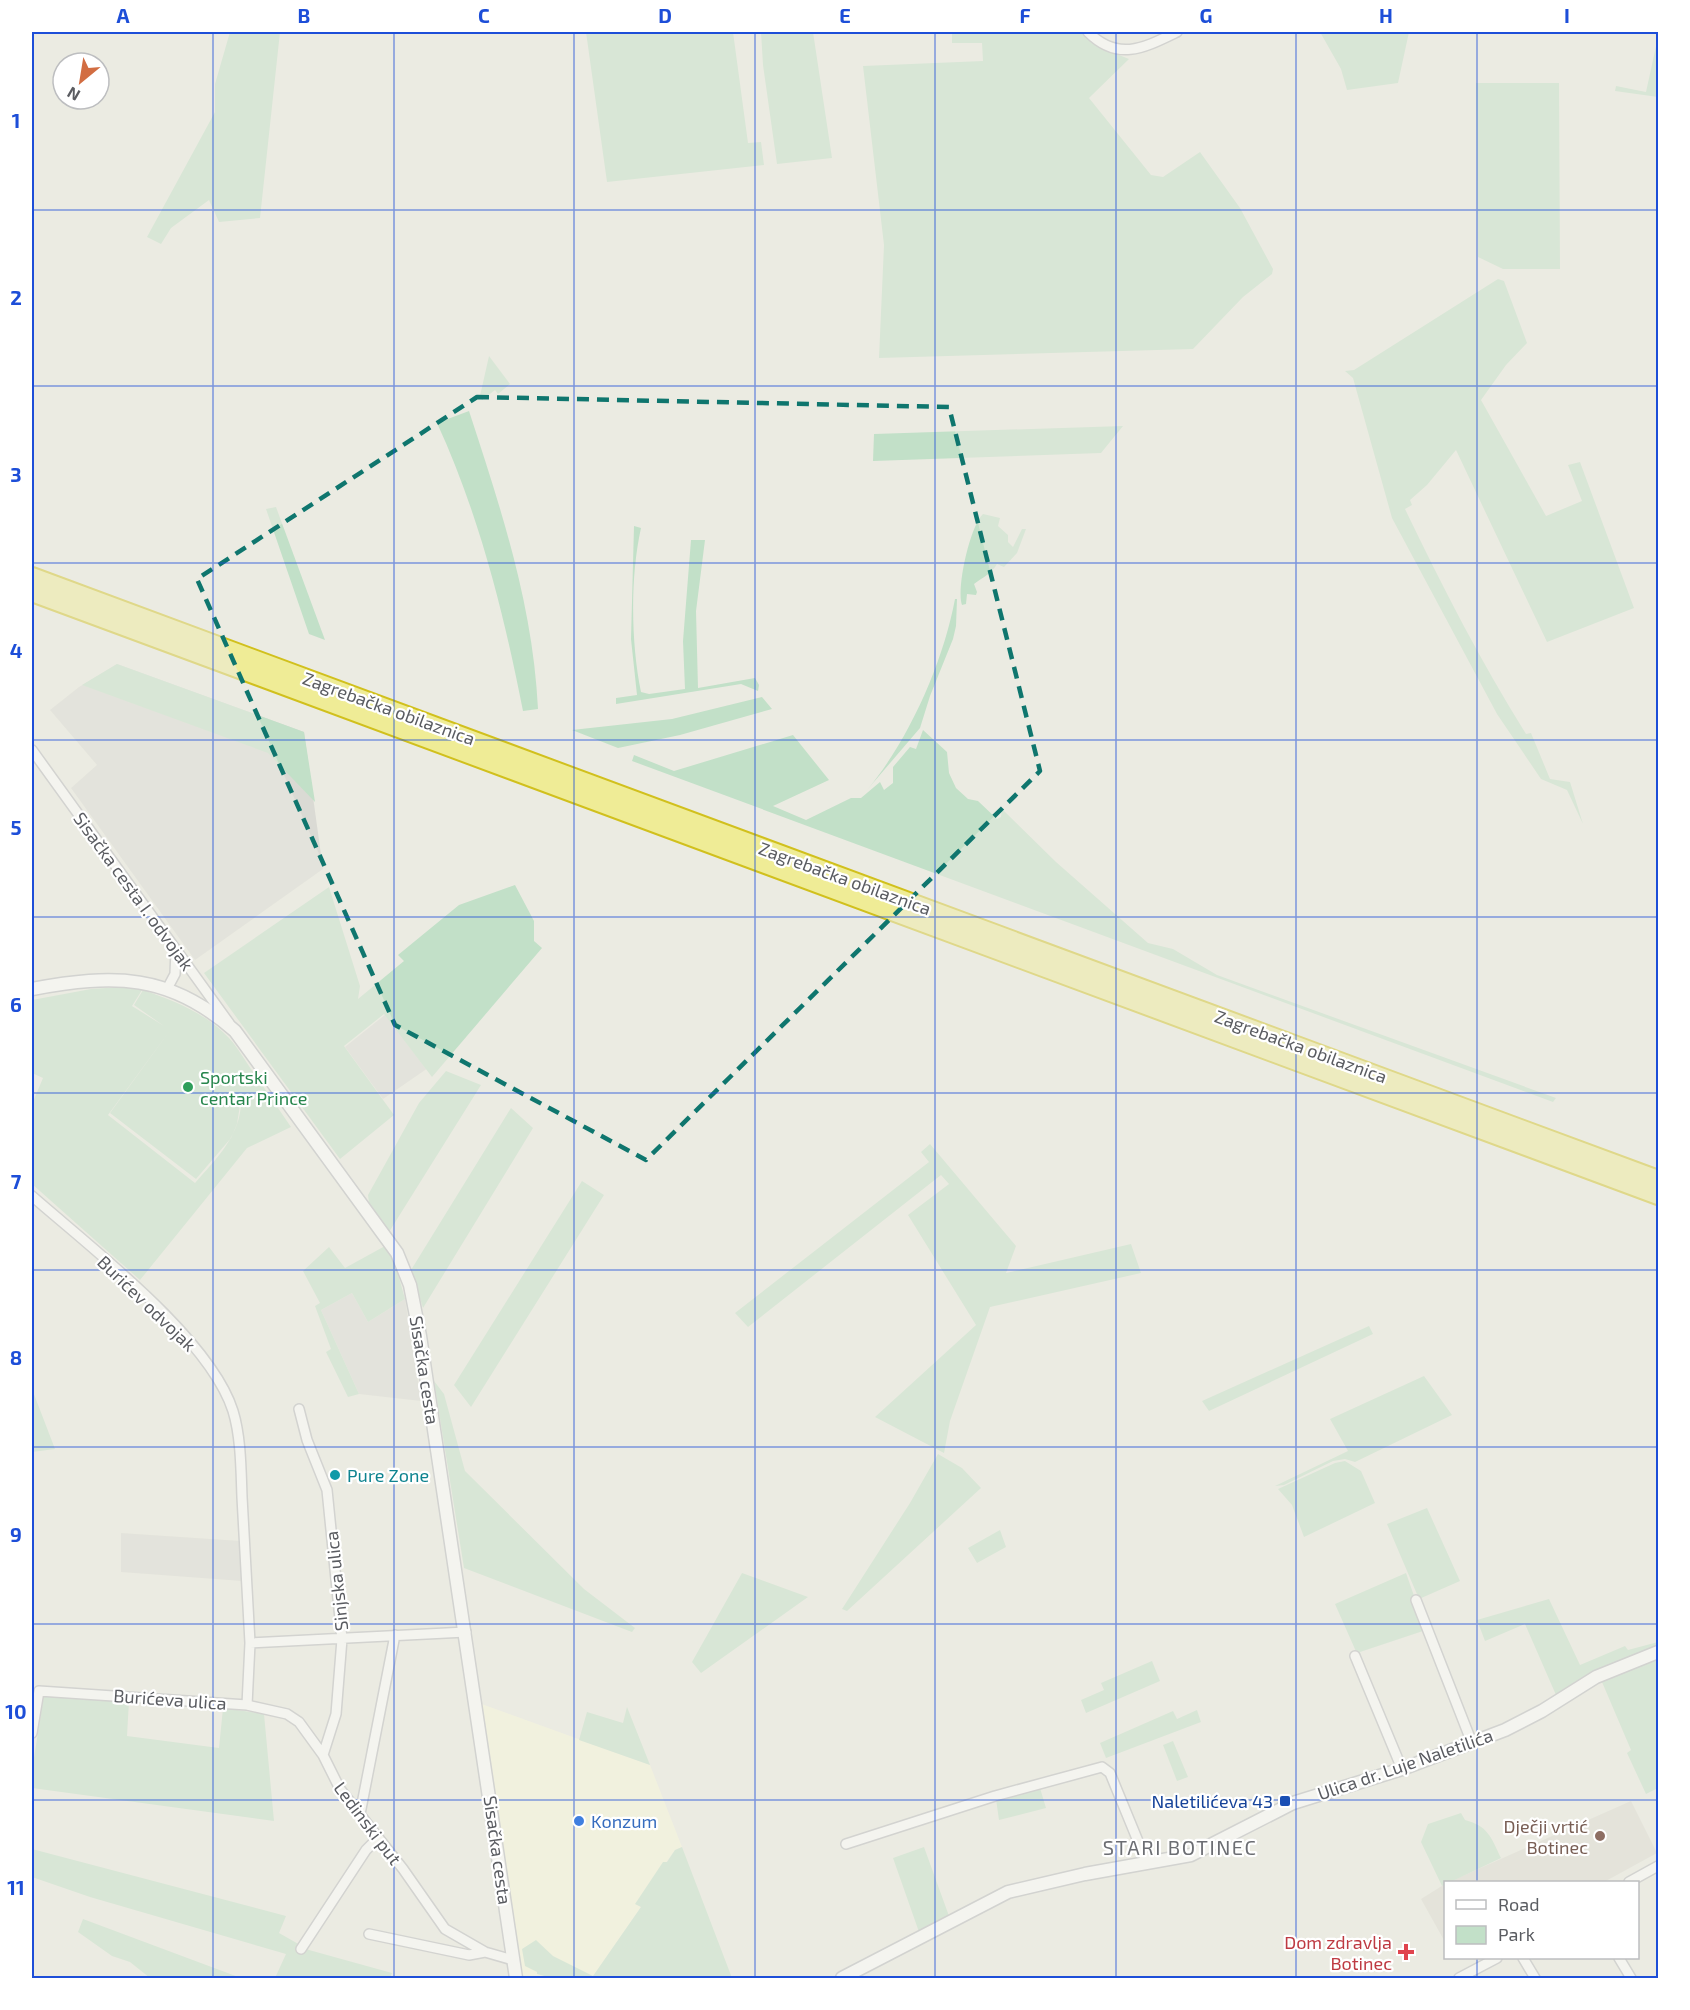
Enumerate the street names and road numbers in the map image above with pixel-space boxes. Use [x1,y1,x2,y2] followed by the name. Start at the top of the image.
[300,667,478,749] street label: Zagrebačka obilaznica
[69,808,199,974] street label: Sisačka cesta I. odvojak
[756,837,934,919] street label: Zagrebačka obilaznica
[1212,1005,1390,1087] street label: Zagrebačka obilaznica
[93,1251,201,1355] street label: Burićev odvojak
[406,1314,444,1426] street label: Sisačka cesta
[320,1530,352,1632] street label: Sinjska ulica
[113,1684,227,1714] street label: Burićeva ulica
[1314,1724,1496,1804] street label: Ulica dr. Luje Naletilića
[330,1777,406,1869] street label: Ledinski put
[479,1794,517,1906] street label: Sisačka cesta

